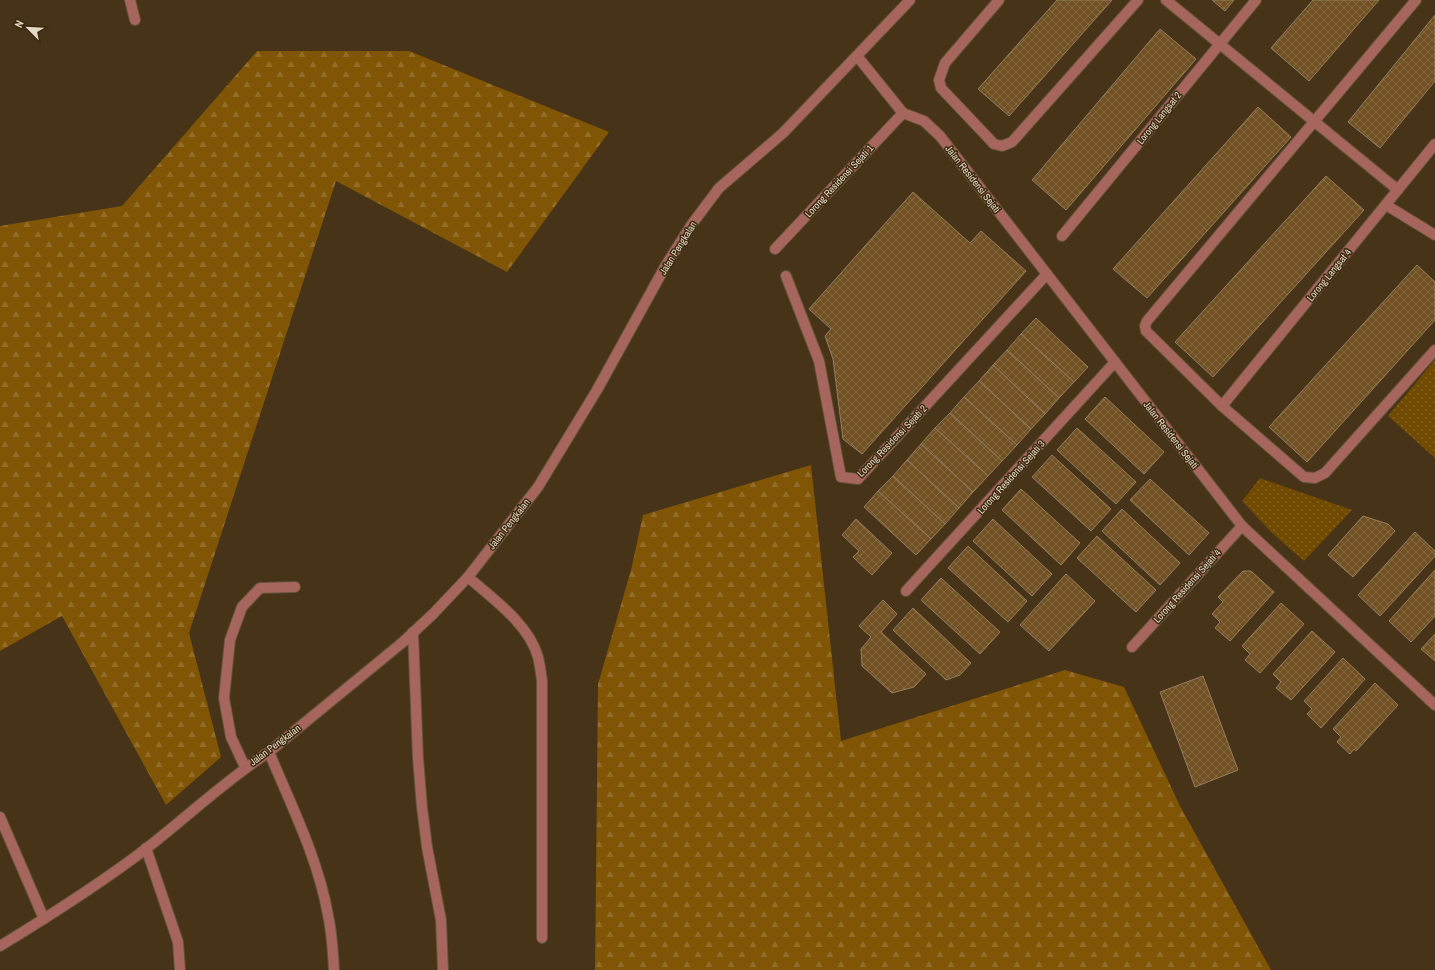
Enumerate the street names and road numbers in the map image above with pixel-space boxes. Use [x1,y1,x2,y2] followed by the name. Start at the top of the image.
[1134,89,1184,147] street label: Lorong Langsat 2
[802,142,876,220] street label: Lorong Residensi Sejati 1
[943,143,1003,215] street label: Jalan Residensi Sejati
[656,219,700,277] street label: Jalan Pengkalan
[1304,246,1354,304] street label: Lorong Langsat 4
[1141,399,1201,471] street label: Jalan Residensi Sejati
[854,402,930,480] street label: Lorong Residensi Sejati 2
[974,437,1048,517] street label: Lorong Residensi Sejati 3
[485,496,533,552] street label: Jalan Pengkalan
[1150,546,1224,626] street label: Lorong Residensi Sejati 4
[247,722,303,768] street label: Jalan Pengkalan

